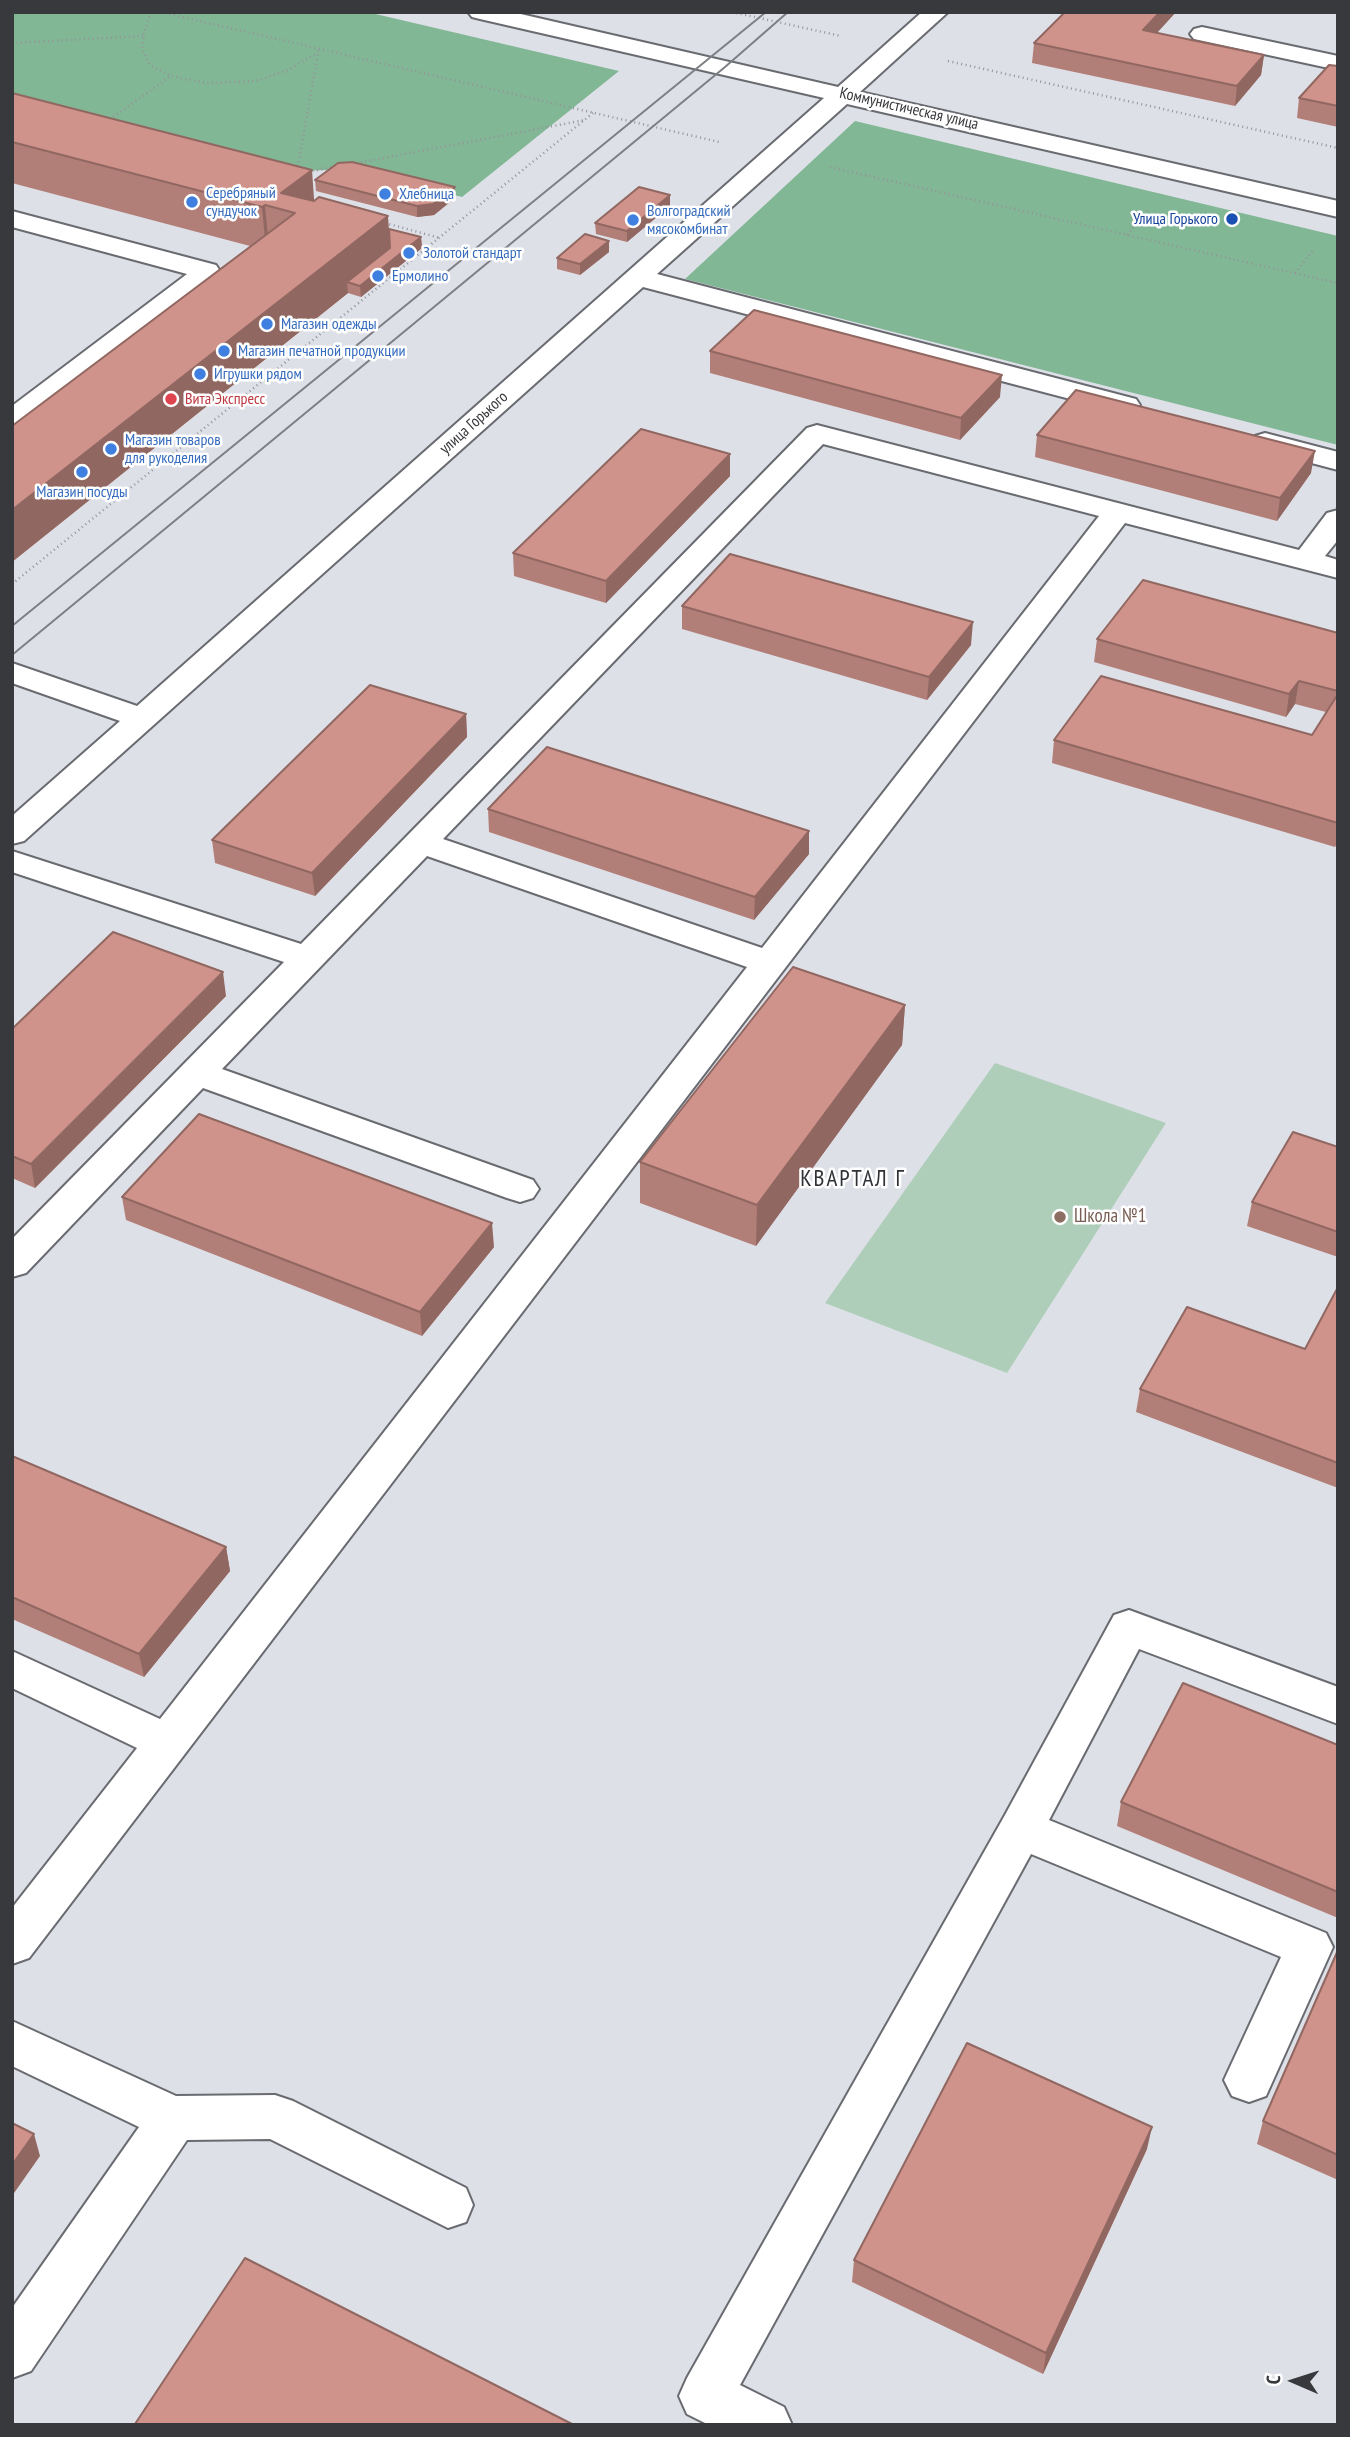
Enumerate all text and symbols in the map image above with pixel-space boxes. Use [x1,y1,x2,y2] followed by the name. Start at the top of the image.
[838,84,980,134] street label: Коммунистическая улица
[206,183,276,221] place label: Серебряный сундучок
[399,184,454,204] place label: Хлебница
[377,186,393,202] marker: Хлебница
[184,194,200,210] marker: Серебряный сундучок
[647,201,730,239] place label: Волгоградский мясокомбинат
[1133,209,1218,229] place label: Улица Горького
[1224,211,1240,227] marker: Улица Горького
[625,212,641,228] marker: Волгоградский мясокомбинат
[423,243,522,263] place label: Золотой стандарт
[401,245,417,261] marker: Золотой стандарт
[392,266,448,286] place label: Ермолино
[370,268,386,284] marker: Ермолино
[281,314,377,334] place label: Магазин одежды
[259,316,275,332] marker: Магазин одежды
[238,341,405,361] place label: Магазин печатной продукции
[216,343,232,359] marker: Магазин печатной продукции
[214,364,302,384] place label: Игрушки рядом
[192,366,208,382] marker: Игрушки рядом
[436,387,512,459] street label: улица Горького
[185,389,265,409] place label: Вита Экспресс
[163,391,179,407] marker: Вита Экспресс
[125,430,221,468] place label: Магазин товаров для рукоделия
[103,441,119,457] marker: Магазин товаров для рукоделия
[74,464,90,480] marker: Магазин посуды
[36,482,128,502] place label: Магазин посуды
[801,1165,905,1193] district label: КВАРТАЛ Г
[1074,1206,1146,1228] place label: Школа №1
[1052,1209,1068,1225] marker: Школа №1
[1259,2346,1329,2416] north arrow
[1261,2375,1285,2385] text: С

